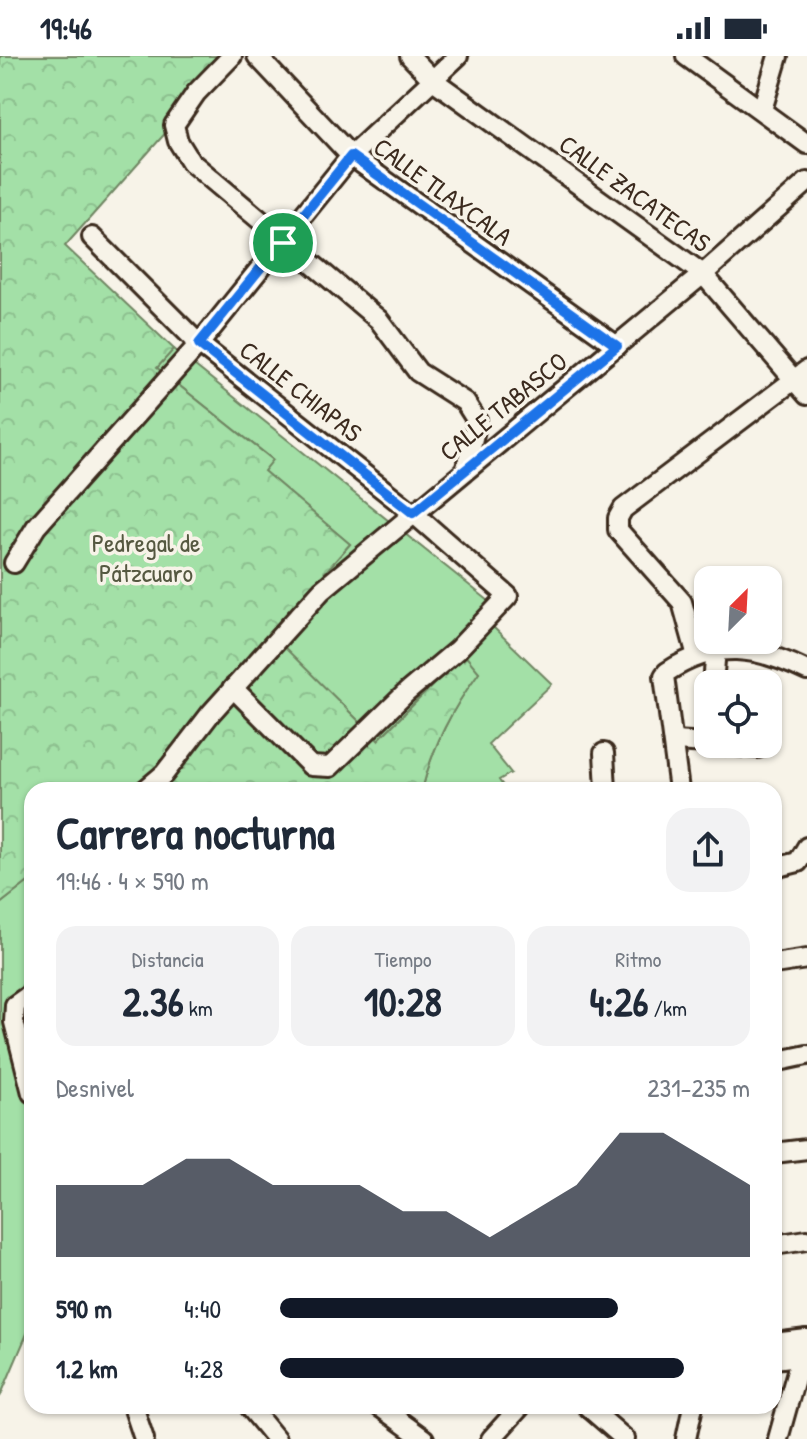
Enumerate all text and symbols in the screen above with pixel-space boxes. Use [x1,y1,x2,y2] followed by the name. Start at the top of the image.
[40,8,92,48] text: 19:46
[552,126,718,260] street label: CALLE ZACATECAS
[367,129,520,253] street label: CALLE TLAXCALA
[249,209,317,277] pin
[261,221,305,265] icon: arrive
[233,332,369,450] street label: CALLE CHIAPAS
[432,344,574,468] street label: CALLE TABASCO
[92,525,200,590] park label: Pedregal de Pátzcuaro
[694,566,782,654] north arrow
[694,566,782,758] map controls
[694,670,782,758] button: locate
[56,803,335,863] text: Carrera nocturna
[666,808,750,892] button: share
[56,863,209,898] text: 19:46 · 4 × 590 m
[132,944,204,974] text: Distancia
[374,944,432,974] text: Tiempo
[615,944,661,974] text: Ritmo
[123,974,184,1028] text: 2.36
[364,974,442,1028] text: 10:28
[590,974,649,1028] text: 4:26
[184,993,213,1023] text: km
[649,993,687,1023] text: /km
[56,1070,134,1105] text: Desnivel
[647,1070,750,1105] text: 231–235 m
[56,1291,112,1326] text: 590 m
[184,1291,221,1326] text: 4:40
[56,1351,118,1386] text: 1.2 km
[184,1351,223,1386] text: 4:28

